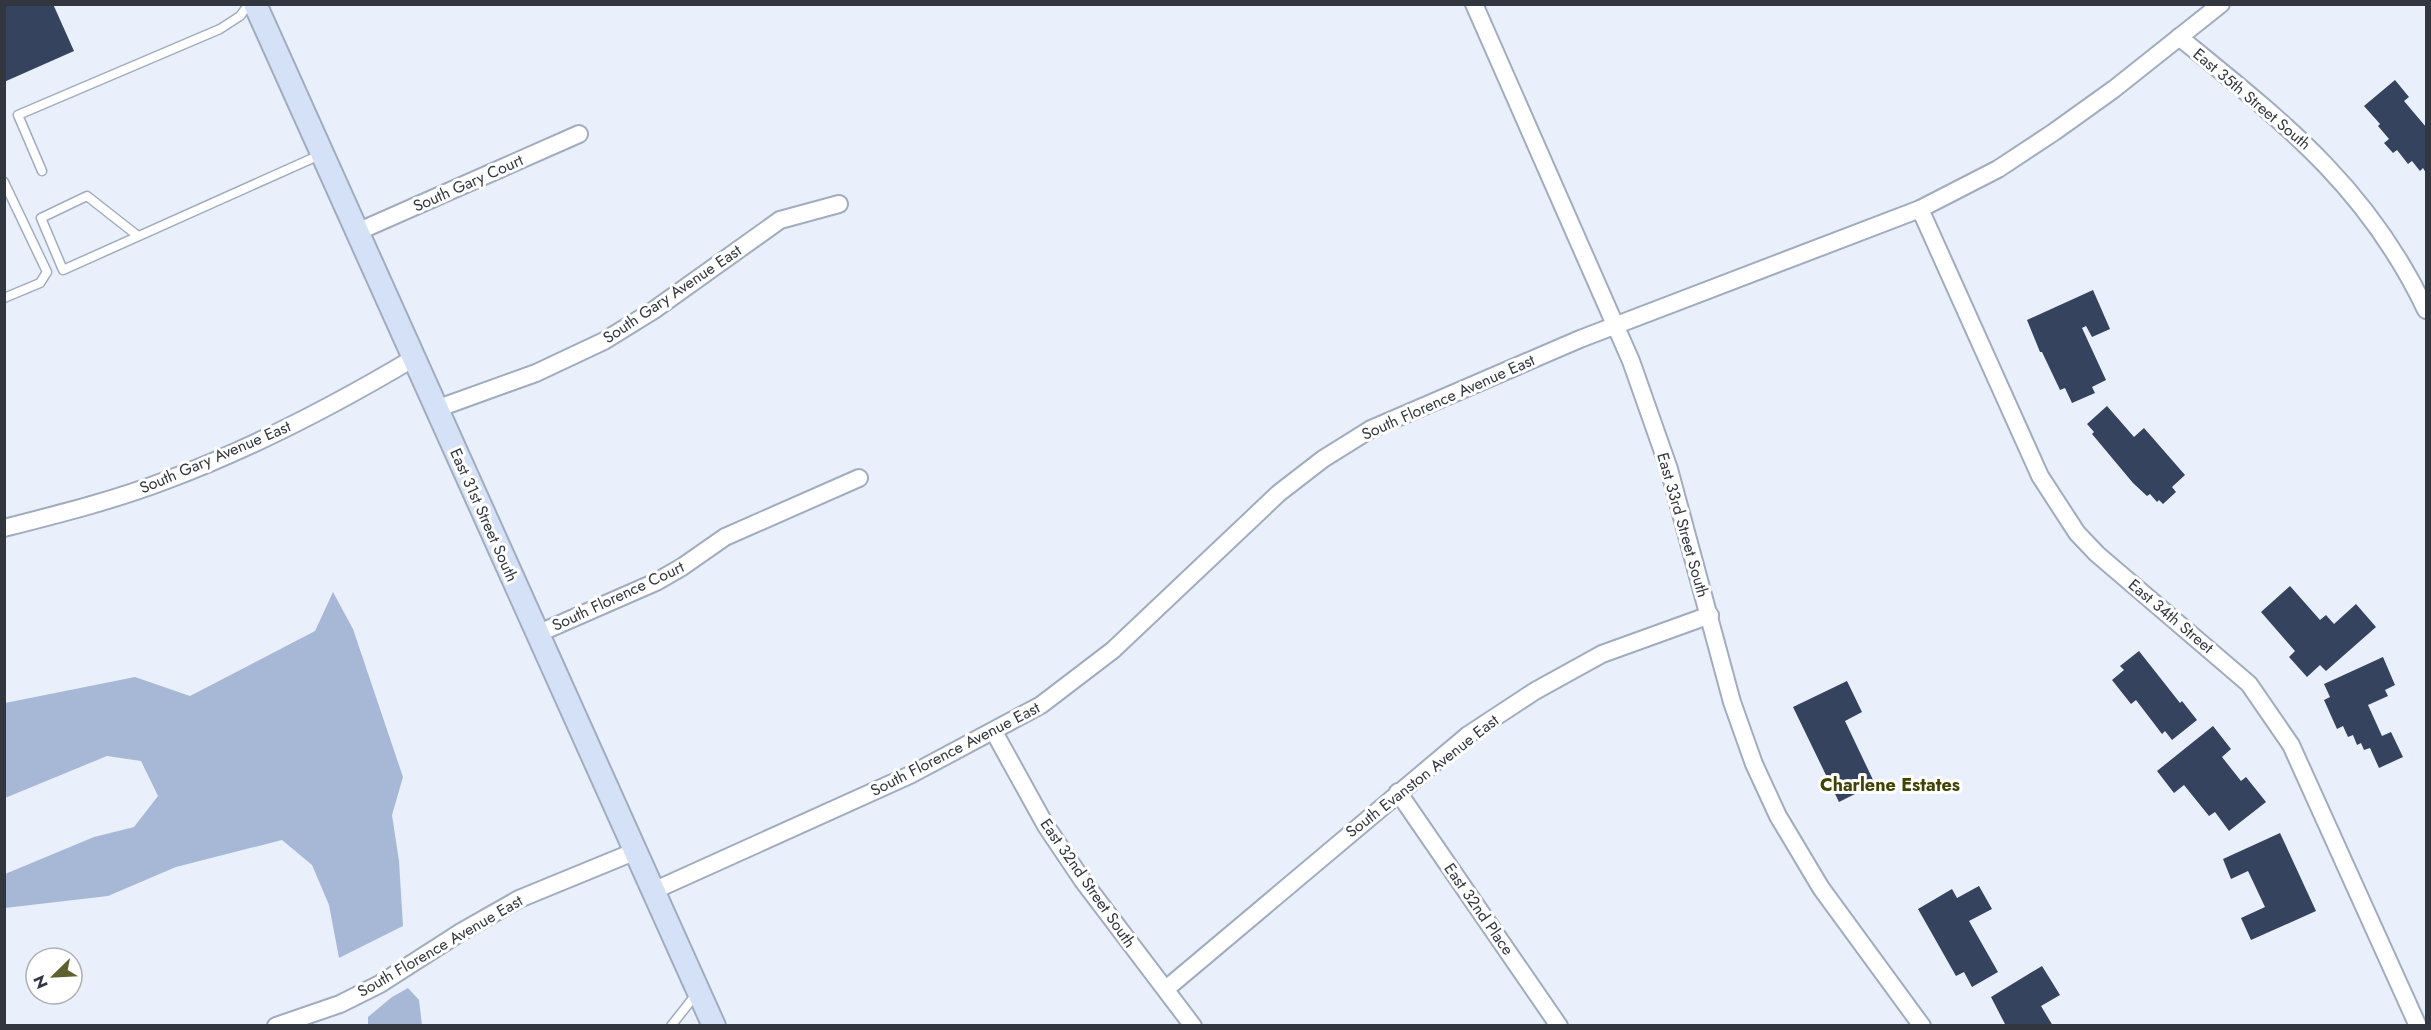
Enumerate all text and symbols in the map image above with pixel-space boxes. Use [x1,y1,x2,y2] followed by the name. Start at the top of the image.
[2188,43,2316,155] street label: East 35th Street South
[409,148,527,218] street label: South Gary Court
[598,239,746,349] street label: South Gary Avenue East
[1358,348,1538,446] street label: South Florence Avenue East
[136,415,294,499] street label: South Gary Avenue East
[444,445,524,585] street label: East 31st Street South
[1651,450,1715,600] street label: East 33rd Street South
[548,555,688,637] street label: South Florence Court
[2123,573,2219,659] street label: East 34th Street
[866,696,1044,802] street label: South Florence Avenue East
[1341,709,1503,843] street label: South Evanston Avenue East
[1820,772,1960,798] district label: Charlene Estates
[1035,814,1141,952] street label: East 32nd Street South
[1439,858,1519,960] street label: East 32nd Place
[353,889,527,1003] street label: South Florence Avenue East
[24,946,84,1006] north arrow
[28,971,54,992] text: N

